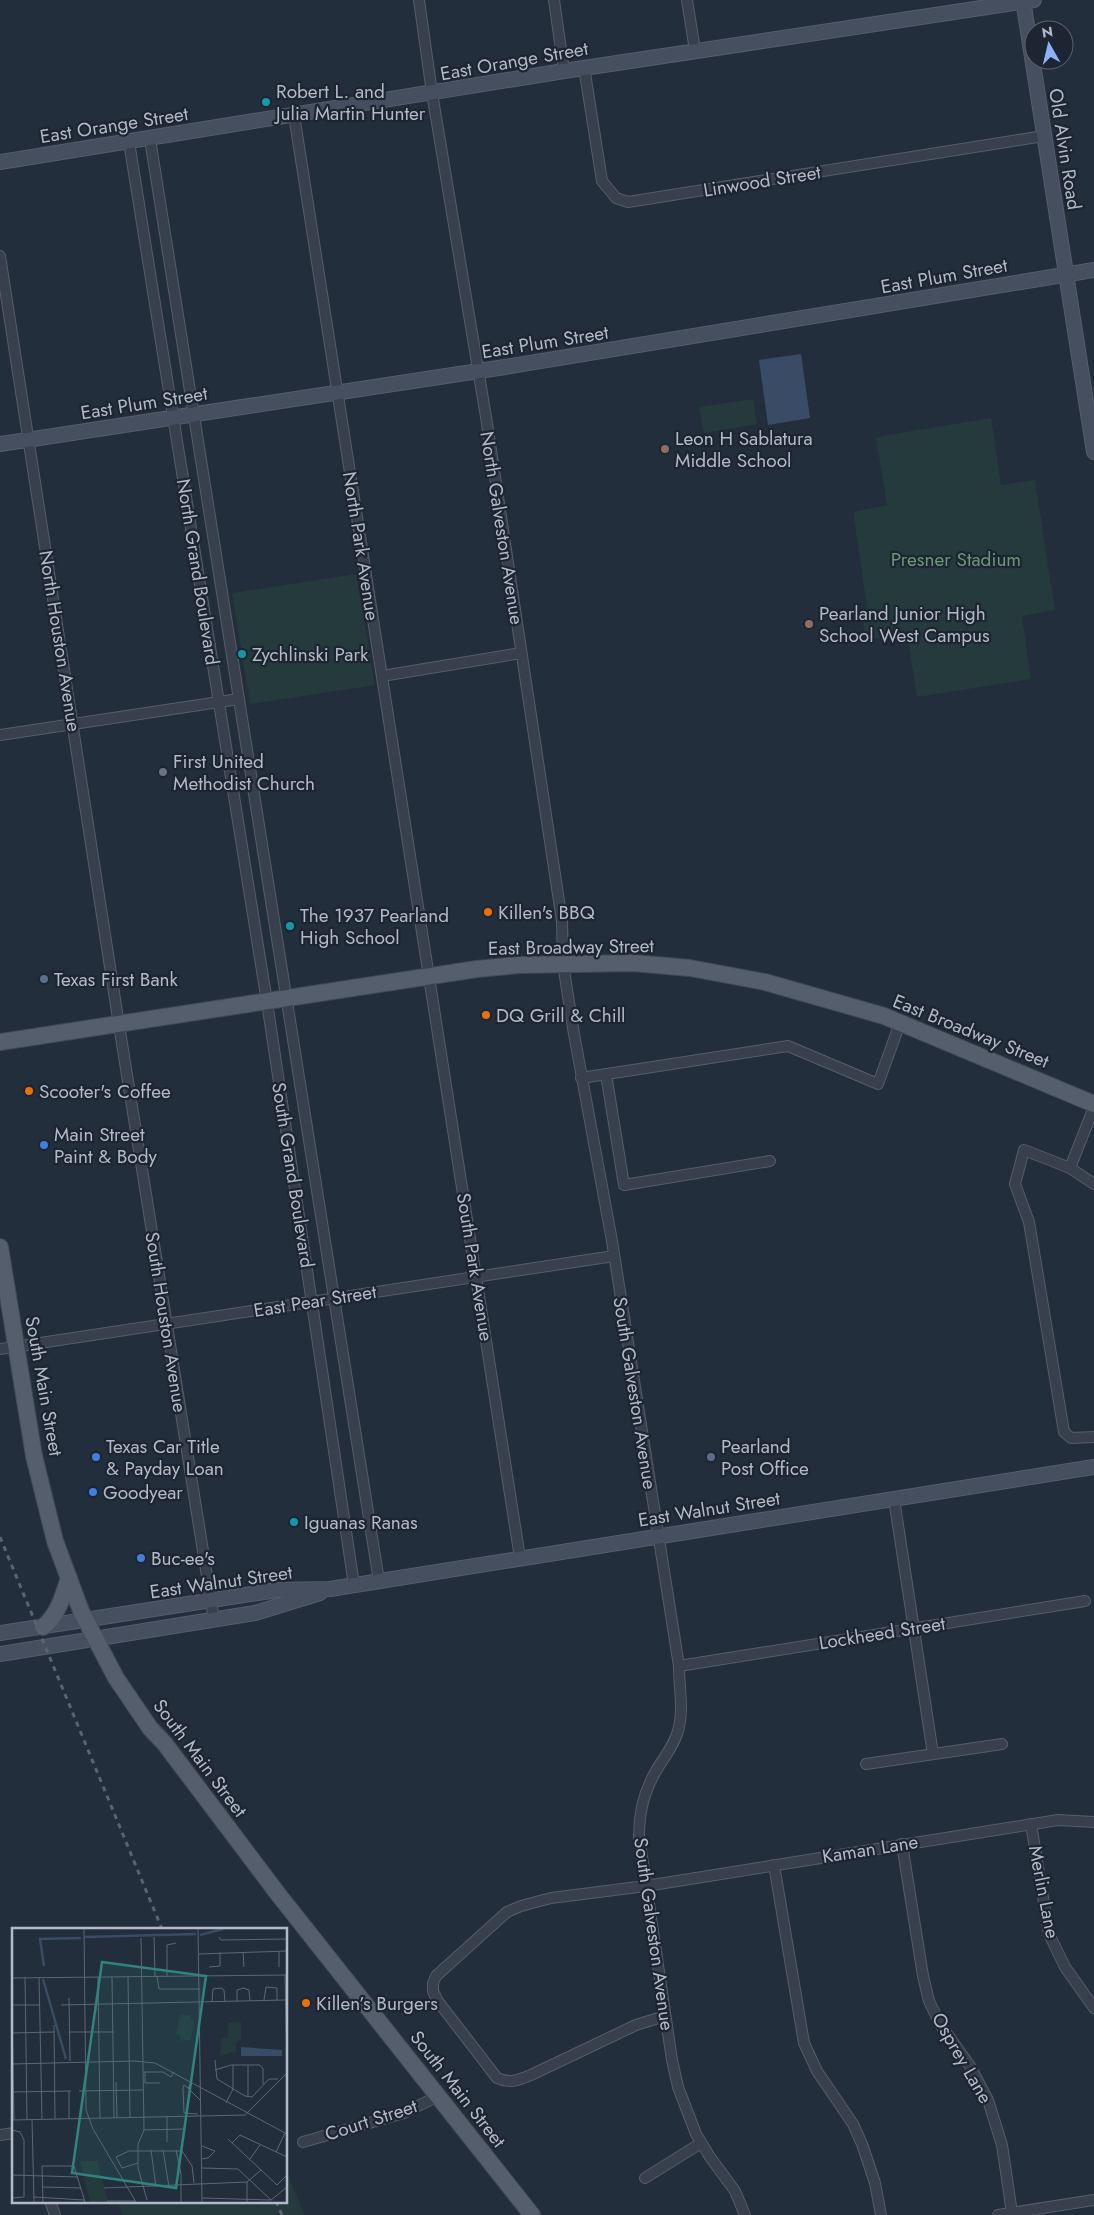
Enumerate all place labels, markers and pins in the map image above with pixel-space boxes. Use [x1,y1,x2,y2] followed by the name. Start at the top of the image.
[273,78,426,127] place label: Robert L. and Julia Martin Hunter
[260,96,272,108] marker: Robert L. and Julia Martin Hunter
[675,425,813,474] place label: Leon H Sablatura Middle School
[659,443,671,455] marker: Leon H Sablatura Middle School
[819,600,990,649] place label: Pearland Junior High School West Campus
[803,618,815,630] marker: Pearland Junior High School West Campus
[252,641,369,668] place label: Zychlinski Park
[236,648,248,660] marker: Zychlinski Park
[173,748,315,797] place label: First United Methodist Church
[157,766,169,778] marker: First United Methodist Church
[498,899,595,926] place label: Killen's BBQ
[300,902,449,951] place label: The 1937 Pearland High School
[482,906,494,918] marker: Killen's BBQ
[284,920,296,932] marker: The 1937 Pearland High School
[54,966,179,993] place label: Texas First Bank
[38,973,50,985] marker: Texas First Bank
[496,1002,625,1029] place label: DQ Grill & Chill
[480,1009,492,1021] marker: DQ Grill & Chill
[39,1078,171,1105] place label: Scooter's Coffee
[23,1085,35,1097] marker: Scooter's Coffee
[54,1121,157,1170] place label: Main Street Paint & Body
[38,1139,50,1151] marker: Main Street Paint & Body
[106,1433,224,1482] place label: Texas Car Title & Payday Loan
[721,1433,809,1482] place label: Pearland Post Office
[90,1451,102,1463] marker: Texas Car Title & Payday Loan
[705,1451,717,1463] marker: Pearland Post Office
[103,1479,183,1506] place label: Goodyear
[87,1486,99,1498] marker: Goodyear
[304,1509,418,1536] place label: Iguanas Ranas
[288,1516,300,1528] marker: Iguanas Ranas
[151,1545,215,1572] place label: Buc-ee's
[135,1552,147,1564] marker: Buc-ee's
[316,1990,438,2017] place label: Killen’s Burgers
[300,1997,312,2009] marker: Killen’s Burgers

